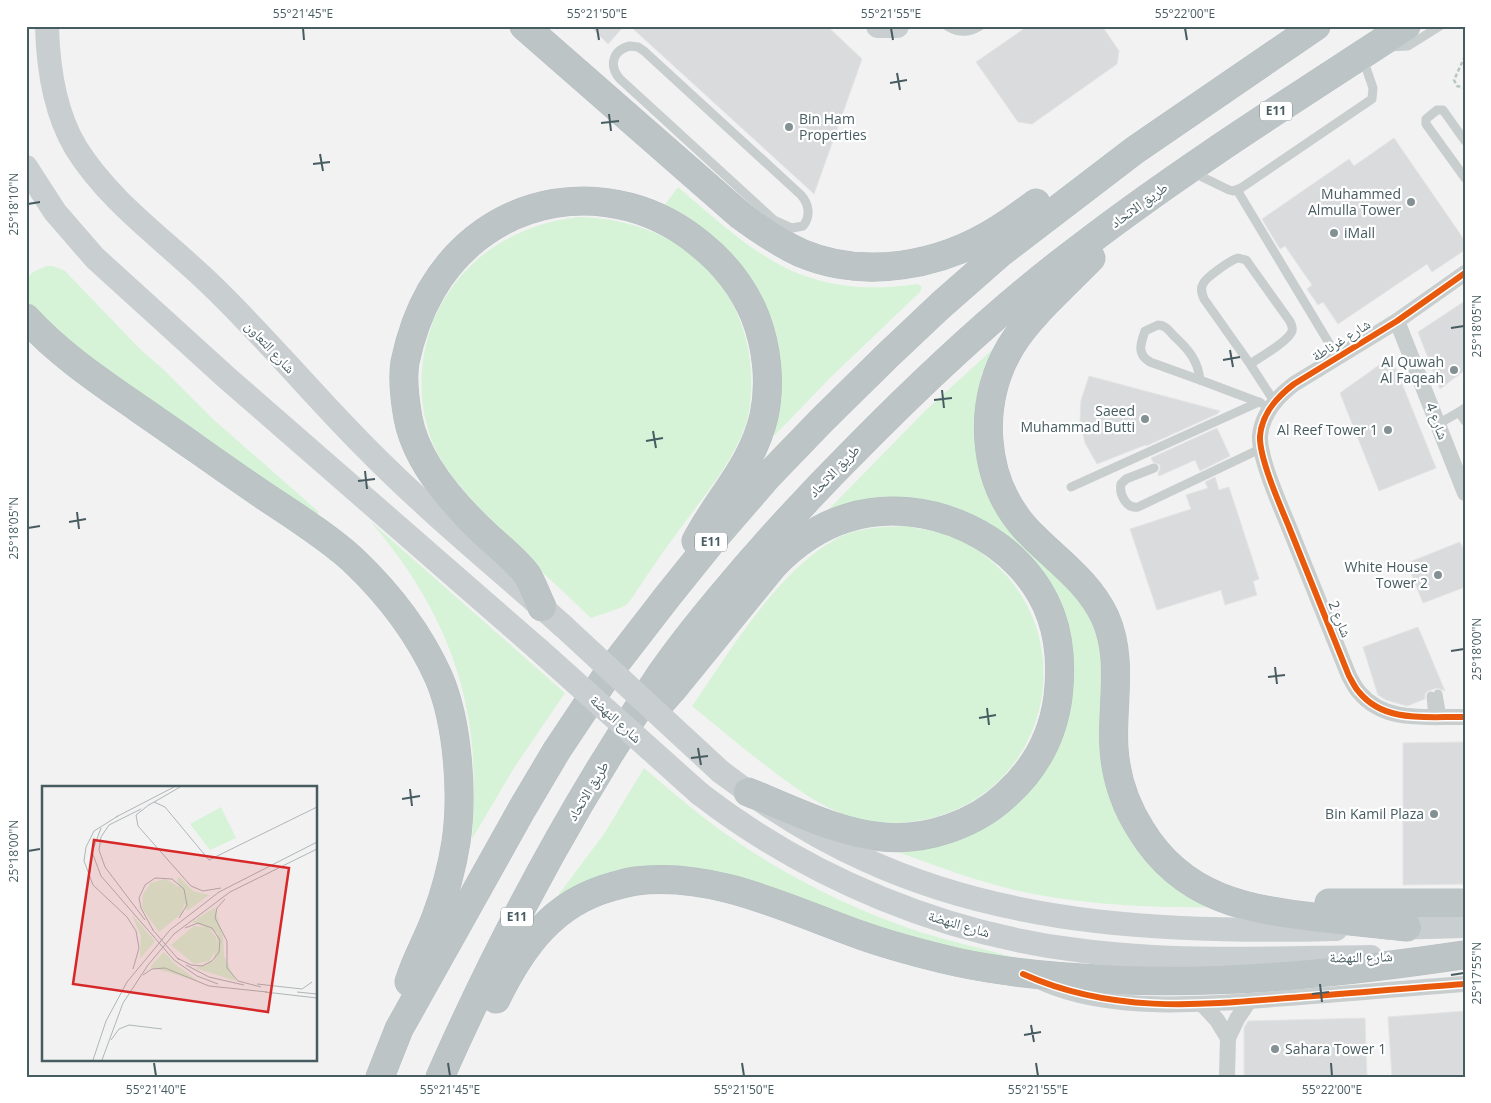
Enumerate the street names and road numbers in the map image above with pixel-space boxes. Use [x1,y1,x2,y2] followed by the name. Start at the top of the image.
[1260,102,1292,120] road number: E11
[1106,177,1172,233] street label: طريق الاتحاد
[1308,314,1374,366] street label: شارع غرناطة
[240,316,300,378] street label: شارع التعاون
[1421,400,1453,442] street label: شارع 4
[804,440,864,502] street label: طريق الاتحاد
[695,532,727,552] road number: E11
[1324,598,1356,640] street label: شارع 2
[586,690,646,748] street label: شارع النهضة
[562,757,614,825] street label: طريق الاتحاد
[926,906,992,942] street label: شارع النهضة
[501,908,533,926] road number: E11
[1329,946,1393,968] street label: شارع النهضة

